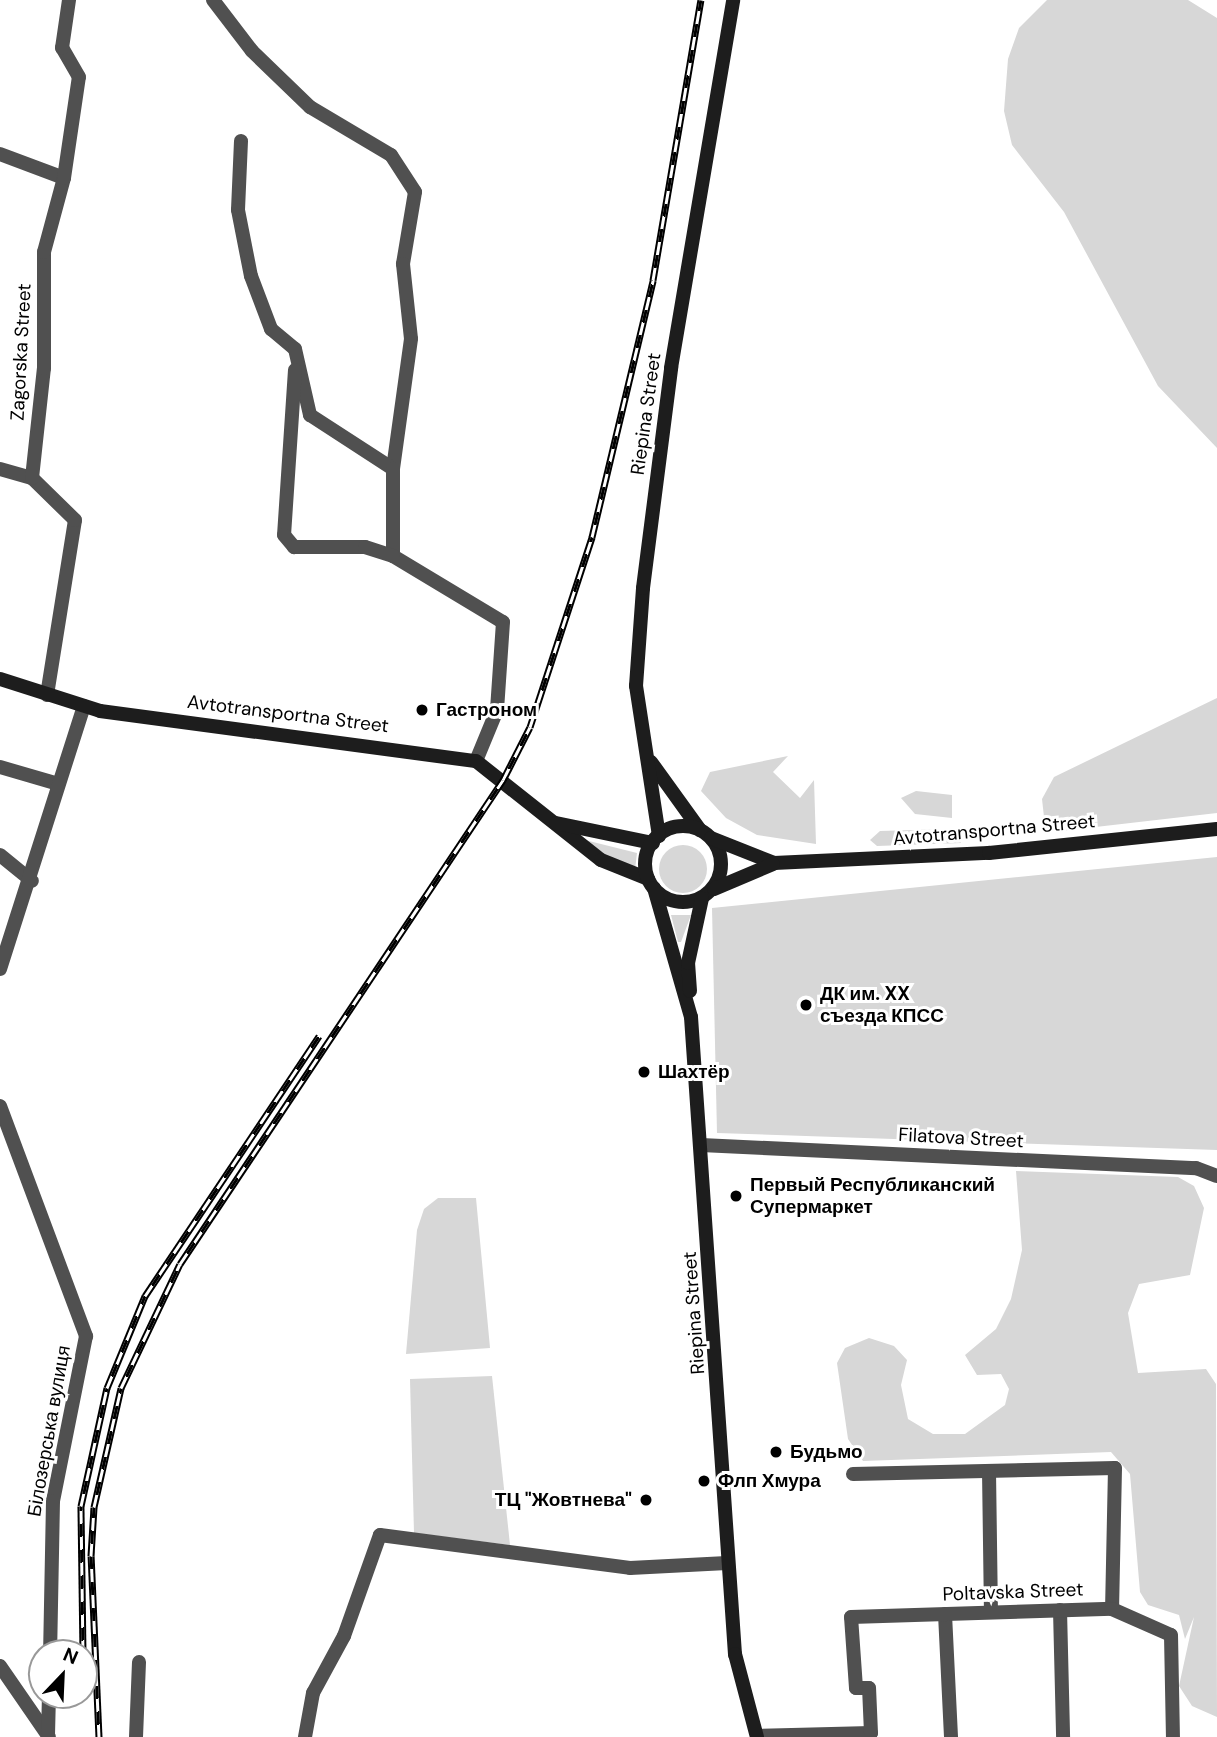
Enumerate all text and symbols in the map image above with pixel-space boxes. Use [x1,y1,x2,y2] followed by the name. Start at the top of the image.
[6,283,36,421] street label: Zagorska Street
[626,351,666,477] street label: Riepina Street
[186,690,390,738] street label: Avtotransportna Street
[436,699,537,721] place label: Гастроном
[414,702,430,718] marker: Гастроном
[892,810,1096,850] street label: Avtotransportna Street
[820,983,944,1027] place label: ДК им. XX съезда КПСС
[798,997,814,1013] marker: ДК им. XX съезда КПСС
[658,1061,730,1083] place label: Шахтёр
[636,1064,652,1080] marker: Шахтёр
[898,1123,1024,1153] street label: Filatova Street
[750,1174,995,1218] place label: Первый Республиканский Супермаркет
[728,1188,744,1204] marker: Первый Республиканский Супермаркет
[678,1251,710,1375] street label: Riepina Street
[23,1344,75,1518] street label: Білозерська вулиця
[790,1441,863,1463] place label: Будьмо
[768,1444,784,1460] marker: Будьмо
[718,1470,821,1492] place label: Флп Хмура
[696,1473,712,1489] marker: Флп Хмура
[495,1489,632,1511] place label: ТЦ "Жовтнева"
[638,1492,654,1508] marker: ТЦ "Жовтнева"
[942,1578,1084,1606] street label: Poltavska Street
[28,1639,98,1709] north arrow
[59,1642,82,1670] text: N

